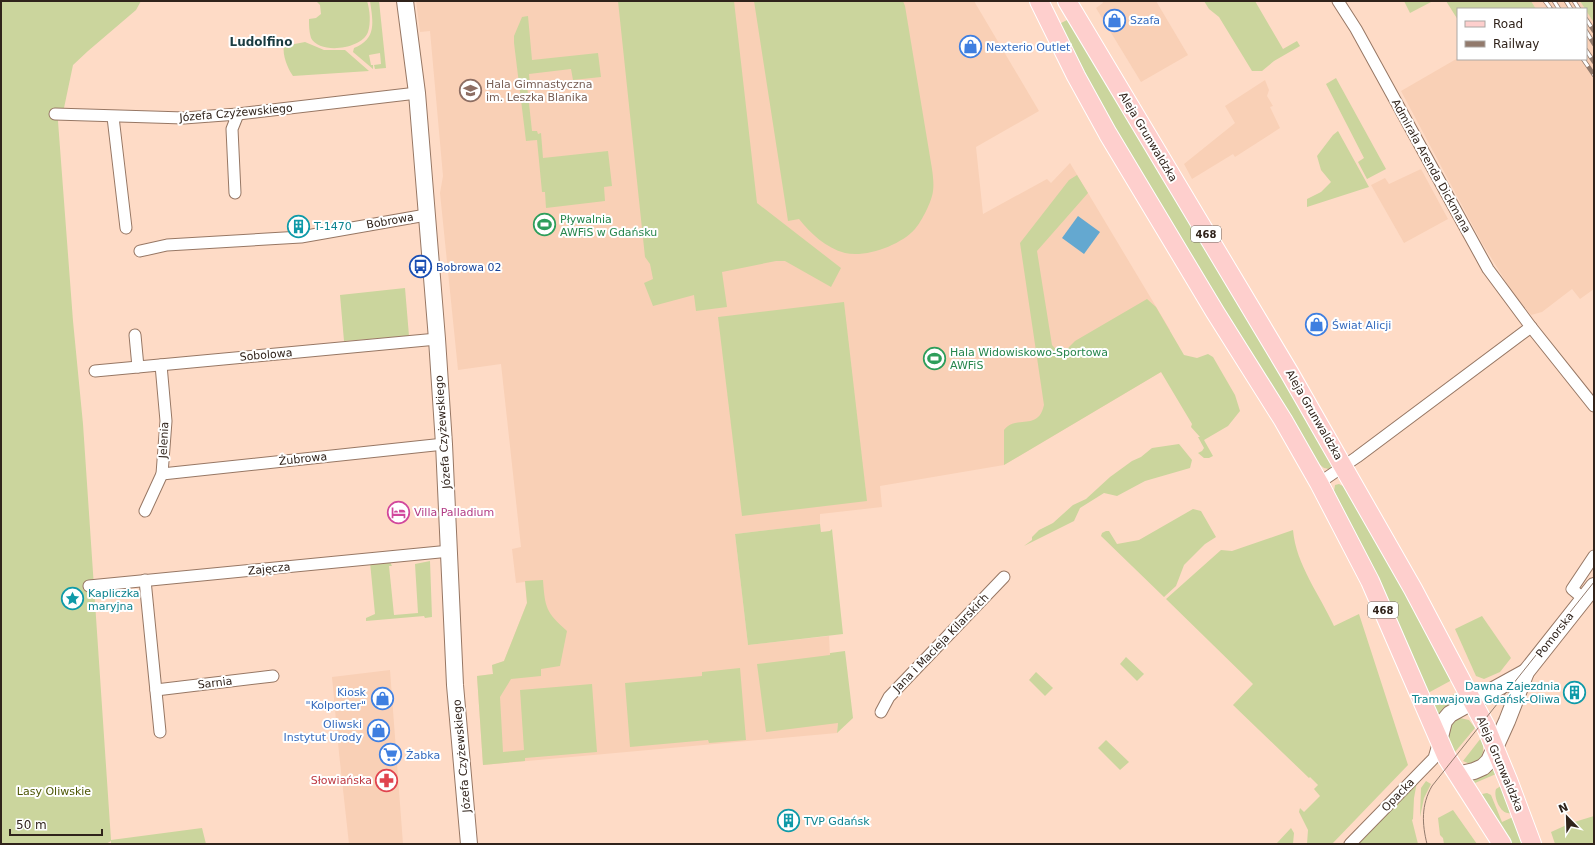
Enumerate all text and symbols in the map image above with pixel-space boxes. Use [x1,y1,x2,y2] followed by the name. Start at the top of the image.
[1102,7,1128,33] shop icon: Szafa
[1457,8,1587,60] legend
[1130,14,1160,27] place label: Szafa
[1493,17,1523,31] text: Road
[957,34,983,60] shop icon: Nexterio Outlet
[230,35,292,49] district label: Ludolfino
[1493,37,1539,51] text: Railway
[986,41,1071,54] place label: Nexterio Outlet
[458,77,484,103] school or university icon: Hala Gimnastyczna im. Leszka Blanika
[486,78,592,104] place label: Hala Gimnastyczna im. Leszka Blanika
[1116,90,1180,184] street label: Aleja Grunwaldzka
[1389,97,1473,235] street label: Admirała Arenda Dickmana
[178,102,294,125] street label: Józefa Czyżewskiego
[365,210,415,232] street label: Bobrowa
[531,212,557,238] sports icon: Pływalnia AWFiS w Gdańsku
[286,213,312,239] building icon: T-1470
[560,213,657,239] place label: Pływalnia AWFiS w Gdańsku
[313,220,352,233] place label: T-1470
[1191,226,1221,242] road number: 468
[407,254,433,280] bus stop icon: Bobrowa 02
[436,261,502,274] place label: Bobrowa 02
[1304,312,1330,338] shop icon: Świat Alicji
[1332,319,1391,332] place label: Świat Alicji
[922,345,948,371] sports icon: Hala Widowiskowo-Sportowa AWFiS
[239,346,293,364] street label: Sobolowa
[950,346,1108,372] place label: Hala Widowiskowo-Sportowa AWFiS
[1283,368,1345,462] street label: Aleja Grunwaldzka
[433,375,454,490] street label: Józefa Czyżewskiego
[156,421,171,460] street label: Jelenia
[278,450,328,468] street label: Żubrowa
[385,499,411,525] hotel icon: Villa Palladium
[414,506,494,519] place label: Villa Palladium
[247,560,291,578] street label: Zajęcza
[59,586,85,612] place icon: Kapliczka maryjna
[88,587,140,613] place label: Kapliczka maryjna
[890,591,992,696] street label: Jana i Macieja Kilarskich
[1368,602,1398,618] road number: 468
[1533,610,1577,660] street label: Pomorska
[197,674,233,692] street label: Sarnia
[1562,679,1588,705] building icon: Dawna Zajezdnia Tramwajowa Gdańsk-Oliwa
[1411,680,1560,706] place label: Dawna Zajezdnia Tramwajowa Gdańsk-Oliwa
[369,685,395,711] shop icon: Kiosk "Kolporter"
[306,686,367,712] place label: Kiosk "Kolporter"
[451,698,474,814] street label: Józefa Czyżewskiego
[1474,714,1526,814] street label: Aleja Grunwaldzka
[365,717,391,743] shop icon: Oliwski Instytut Urody
[284,718,362,744] place label: Oliwski Instytut Urody
[378,742,404,768] supermarket icon: Żabka
[406,749,440,762] place label: Żabka
[374,767,400,793] pharmacy icon: Słowiańska
[311,774,372,787] place label: Słowiańska
[1379,776,1417,814] street label: Opacka
[17,785,91,798] park label: Lasy Oliwskie
[1547,797,1587,837] north arrow
[1557,800,1570,816] text: N
[775,808,801,834] building icon: TVP Gdańsk
[10,811,102,837] scale bar
[803,815,870,828] place label: TVP Gdańsk
[16,818,47,832] text: 50 m

